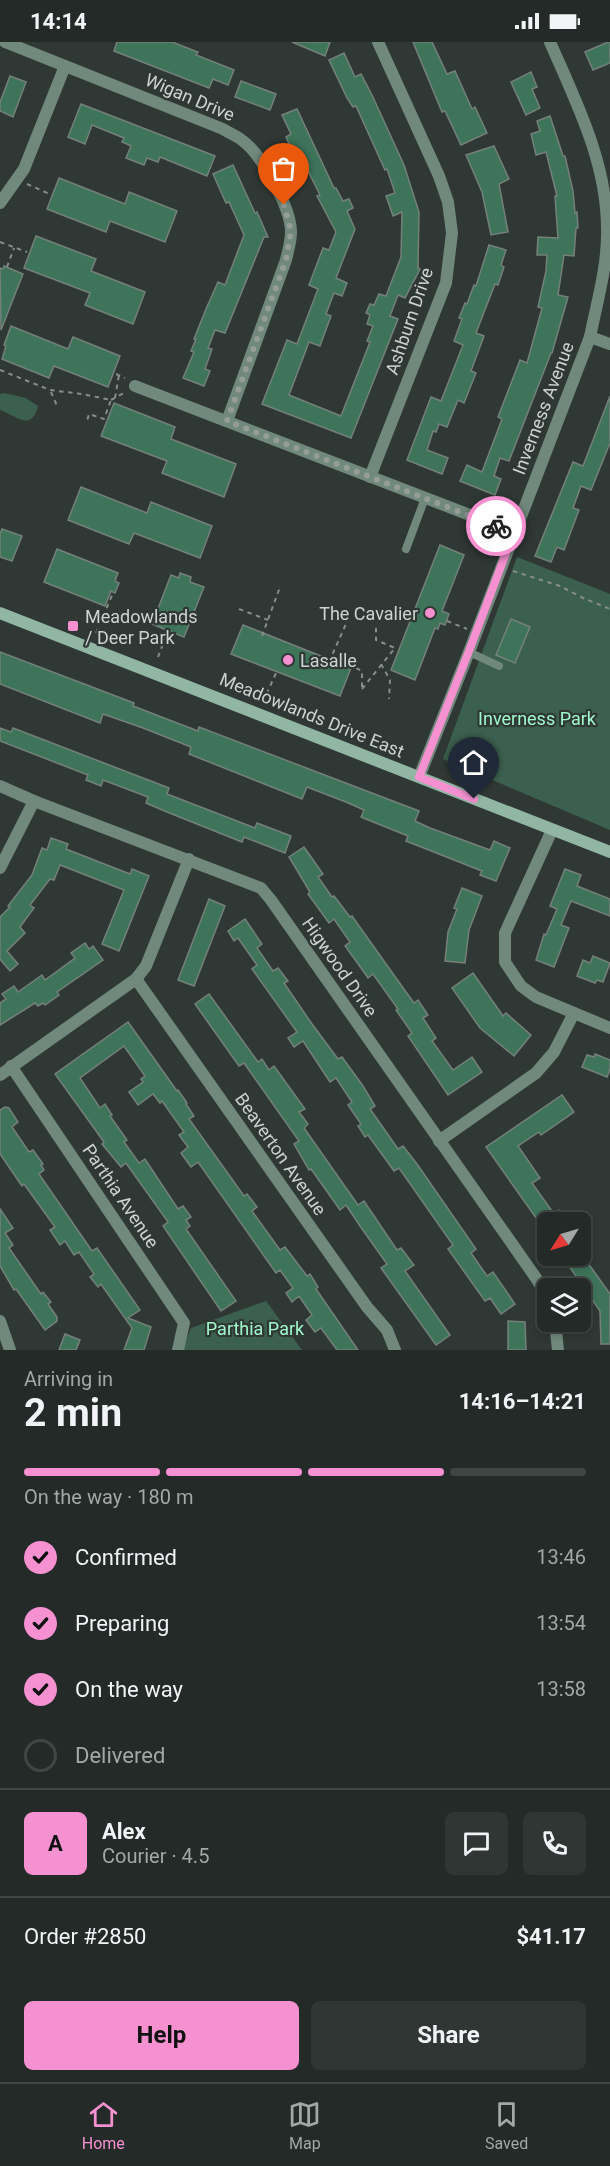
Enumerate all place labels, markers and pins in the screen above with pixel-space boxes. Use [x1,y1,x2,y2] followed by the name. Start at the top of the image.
[258,143,309,205] pin
[319,603,418,624] place label: The Cavalier
[85,606,198,648] place label: Meadowlands / Deer Park
[423,606,437,620] marker: The Cavalier
[66,619,80,633] marker: Meadowlands / Deer Park
[300,650,357,671] place label: Lasalle
[281,653,295,667] marker: Lasalle
[448,737,499,799] pin

